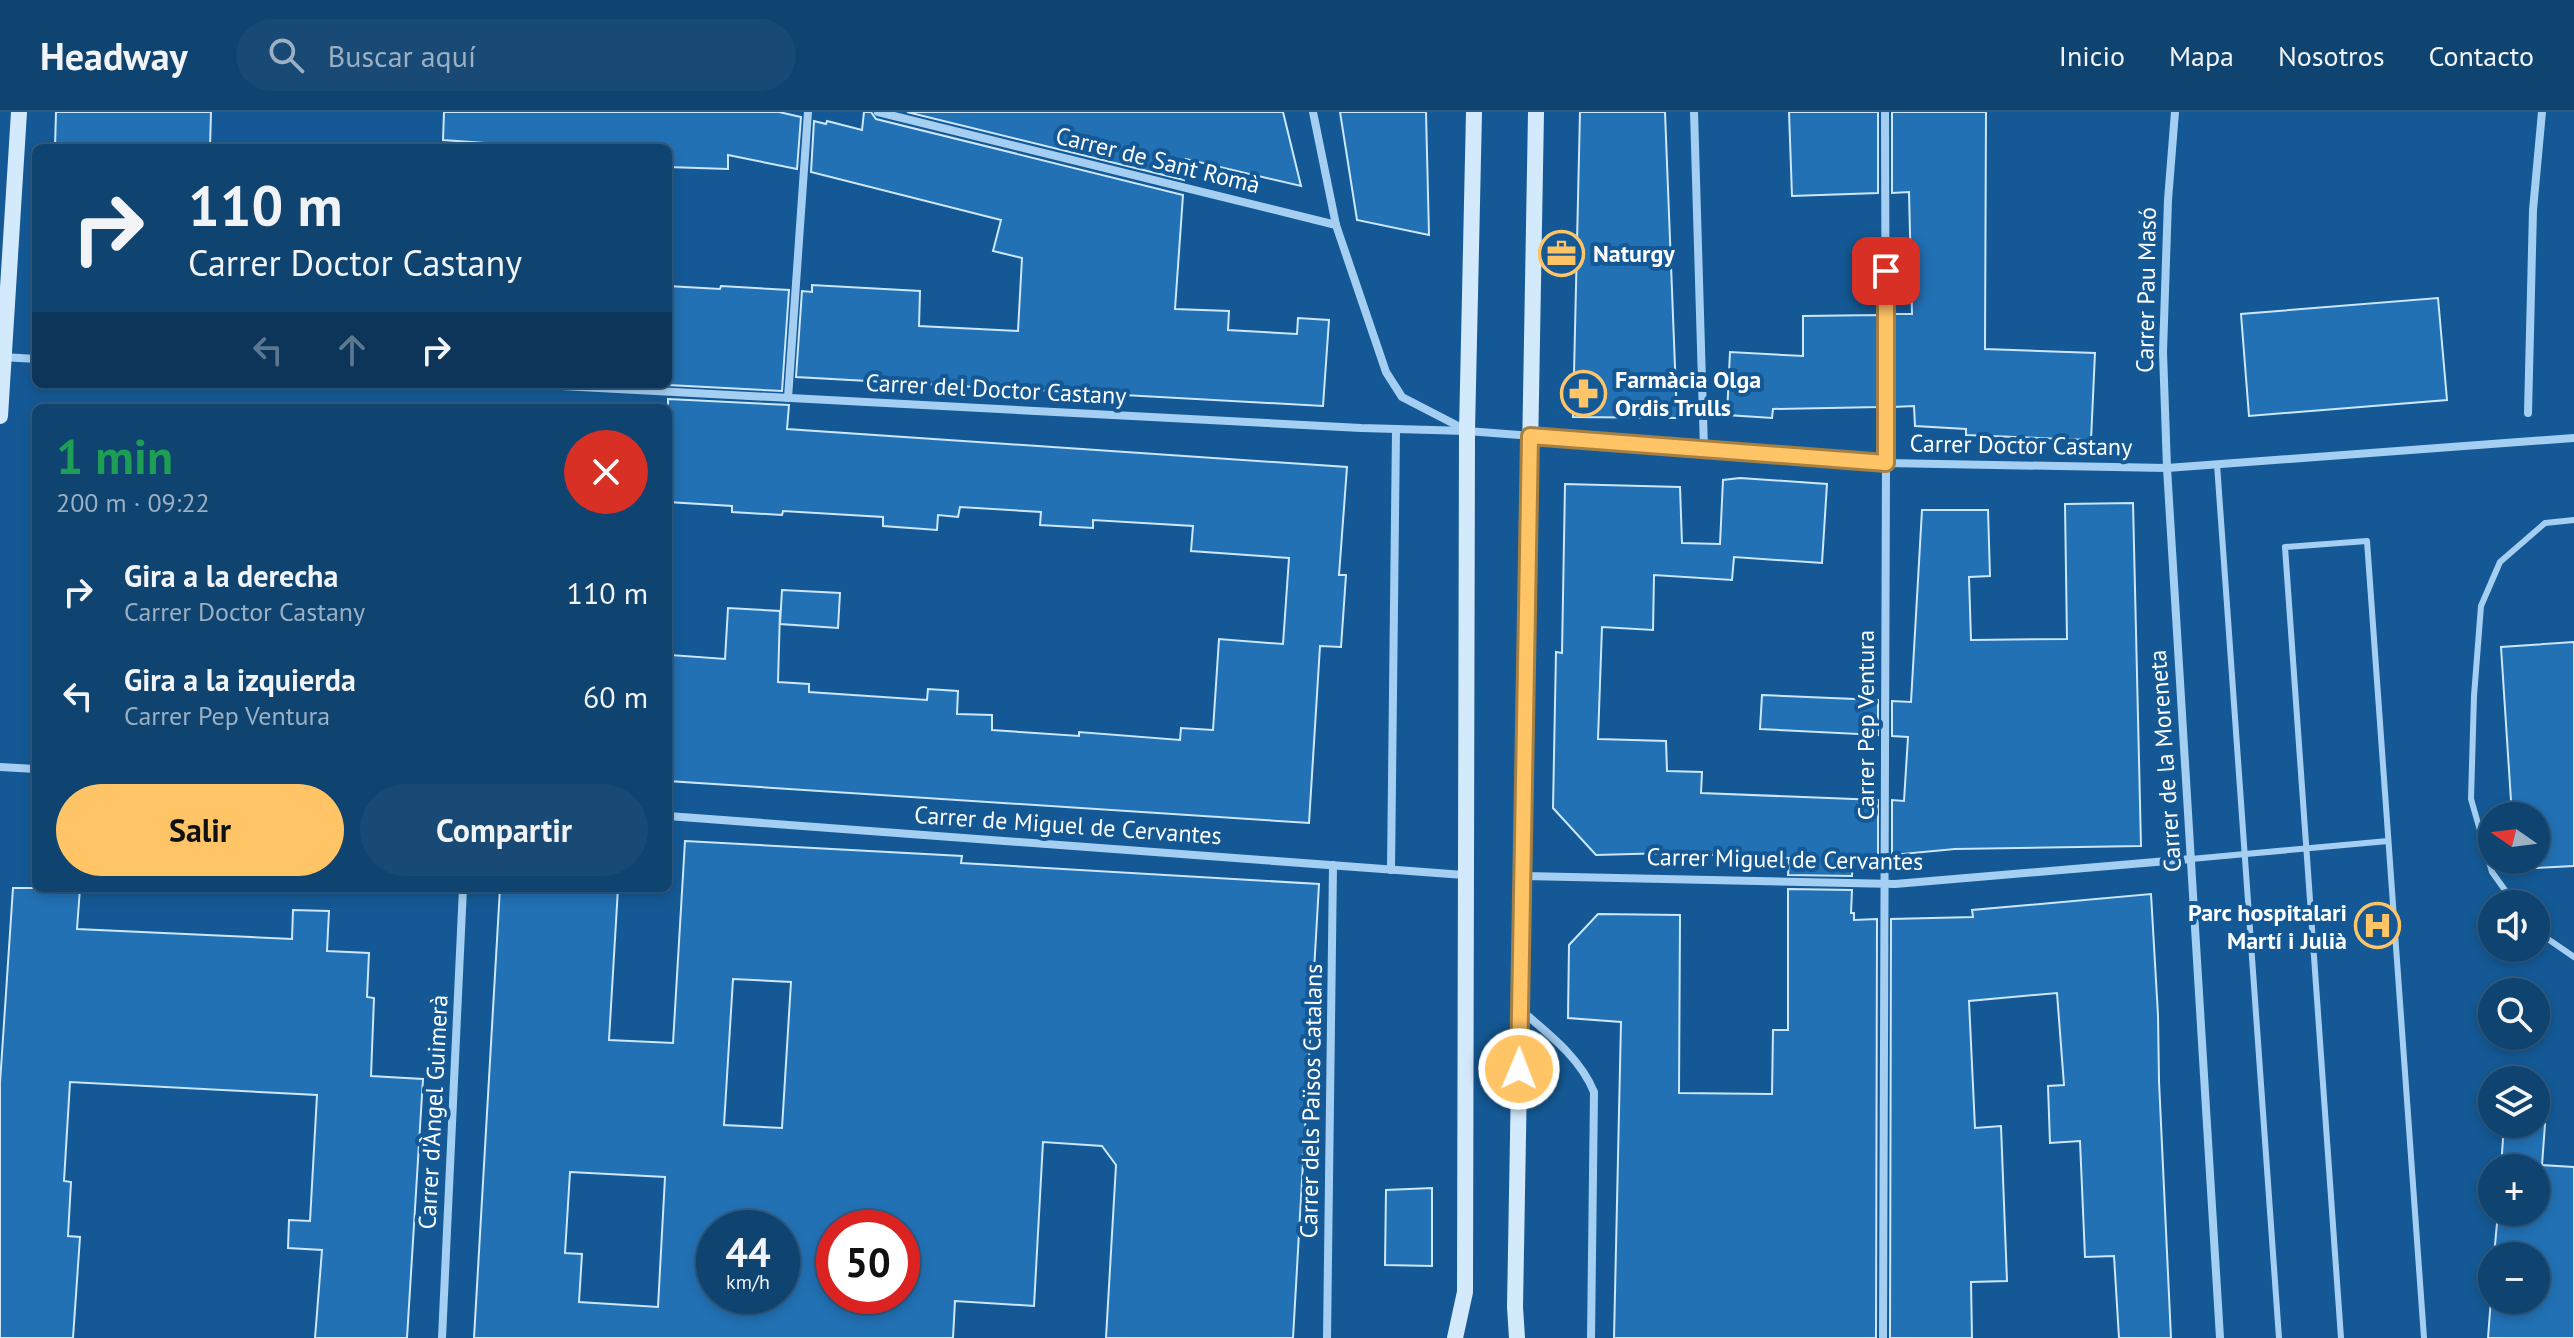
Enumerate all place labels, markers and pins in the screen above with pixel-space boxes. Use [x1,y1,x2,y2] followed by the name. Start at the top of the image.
[1538,229,1586,277] office icon: Naturgy
[1852,237,1920,305] pin
[1593,238,1675,269] place label: Naturgy
[1615,364,1761,423] place label: Farmàcia Olga Ordis Trulls
[1560,369,1608,417] pharmacy icon: Farmàcia Olga Ordis Trulls
[2188,897,2347,956] place label: Parc hospitalari Martí i Julià
[2354,902,2402,950] hospital icon: Parc hospitalari Martí i Julià

